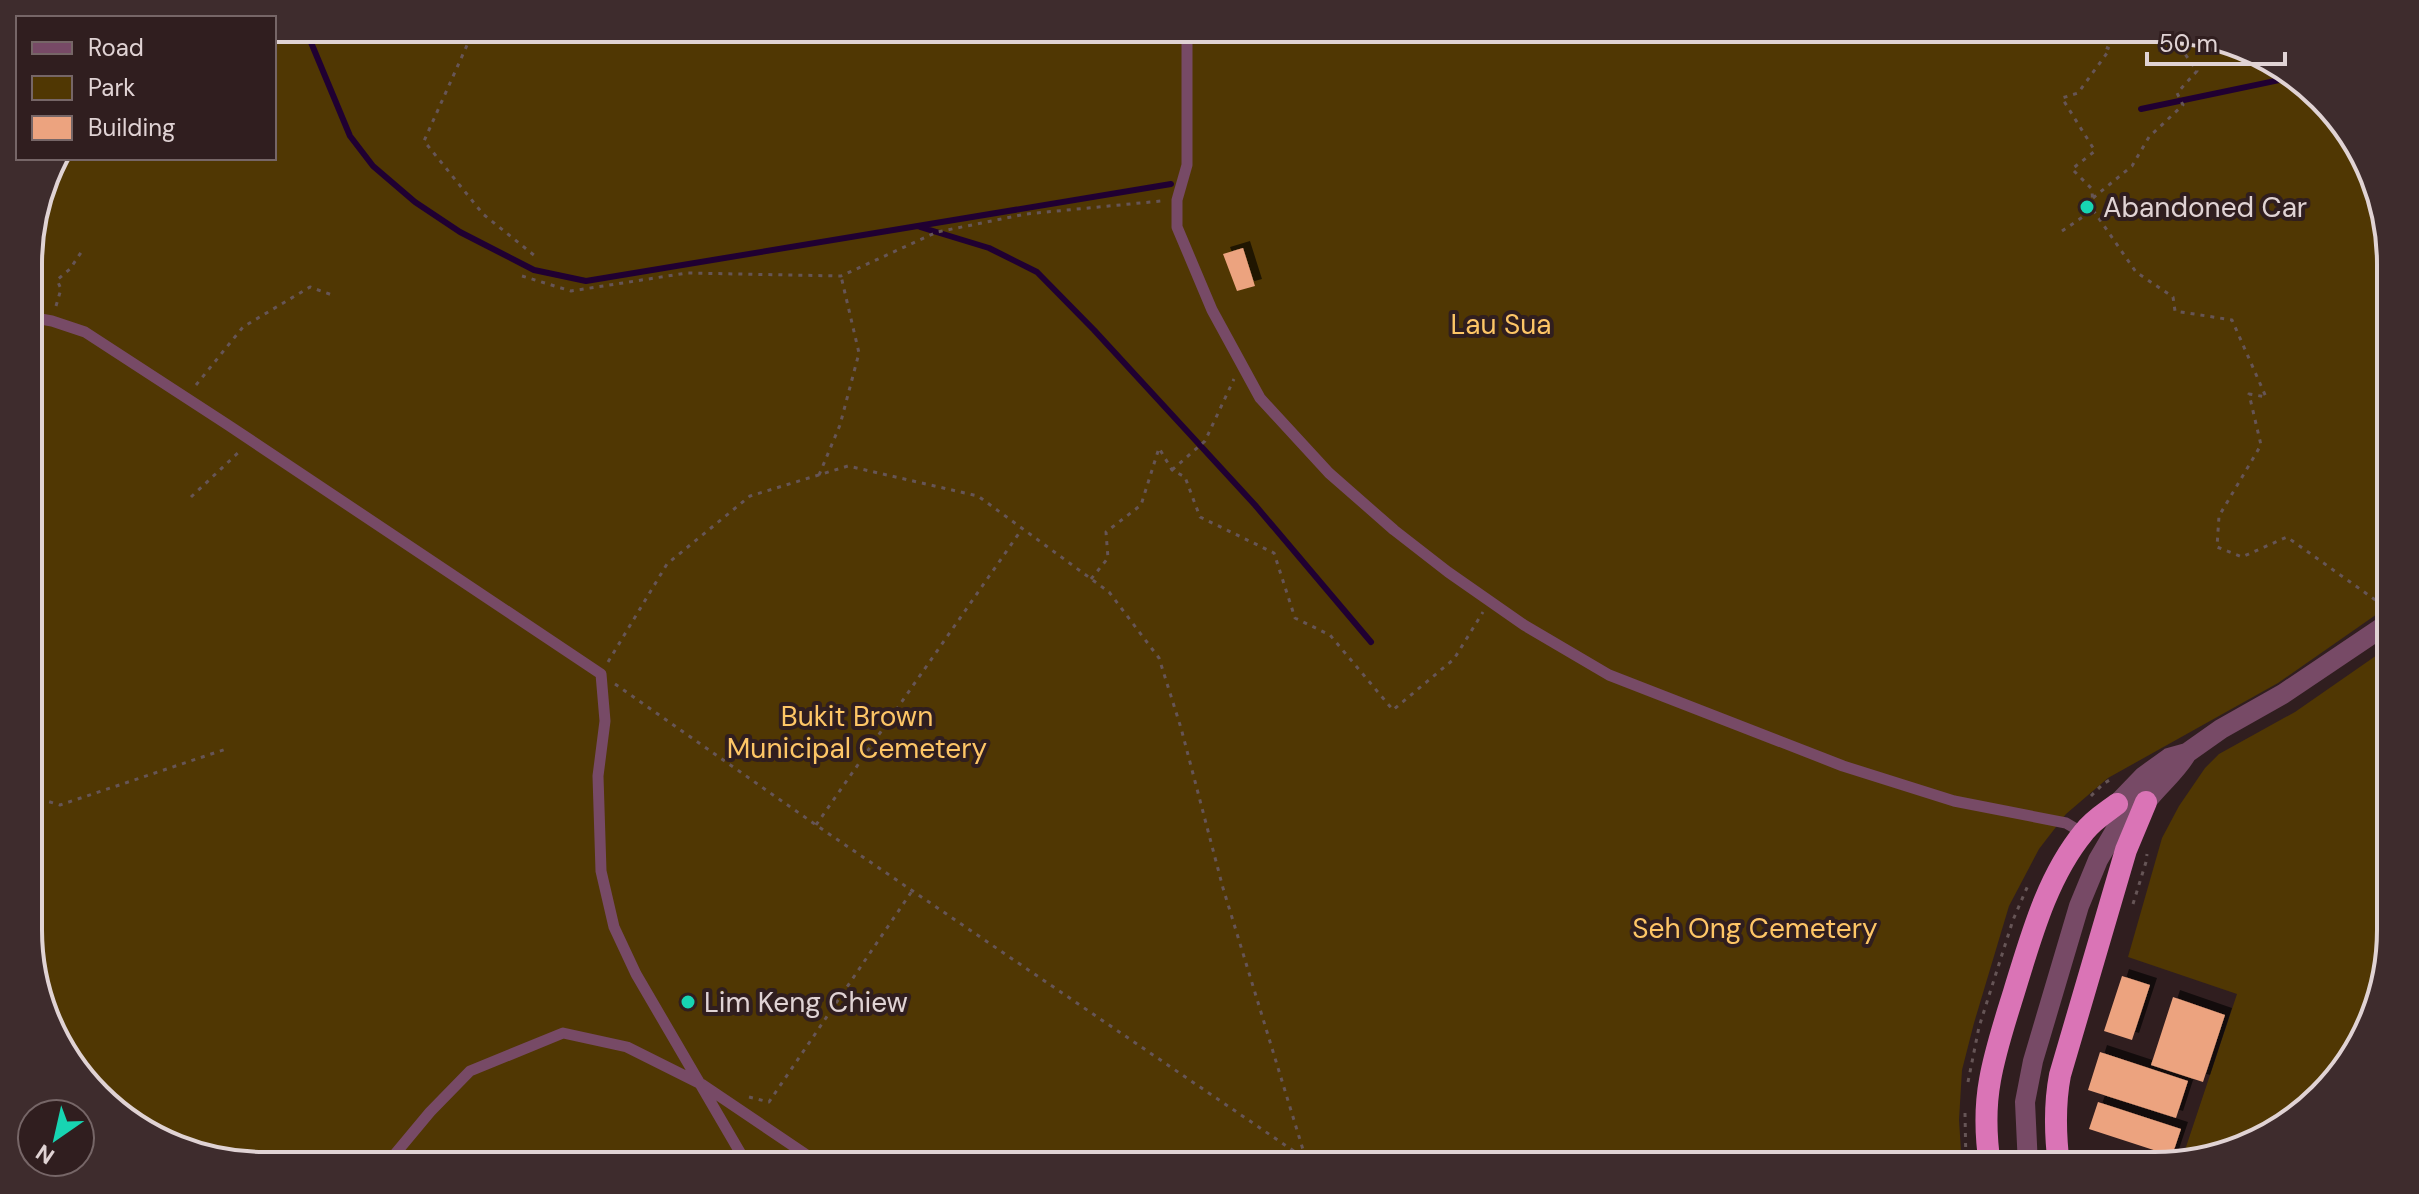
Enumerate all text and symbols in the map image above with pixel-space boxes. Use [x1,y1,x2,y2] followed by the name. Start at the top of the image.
[16,16,276,160] legend
[2147,16,2285,66] scale bar
[2159,28,2218,59] text: 50 m
[88,32,144,63] text: Road
[88,72,135,103] text: Park
[88,112,175,143] text: Building
[2103,189,2307,226] place label: Abandoned Car
[2078,198,2096,216] marker: Abandoned Car
[1451,306,1552,343] park label: Lau Sua
[727,698,987,767] park label: Bukit Brown Municipal Cemetery
[1632,910,1878,947] park label: Seh Ong Cemetery
[704,984,908,1021] place label: Lim Keng Chiew
[679,993,697,1011] marker: Lim Keng Chiew
[16,1098,96,1178] north arrow
[30,1138,60,1171] text: N

